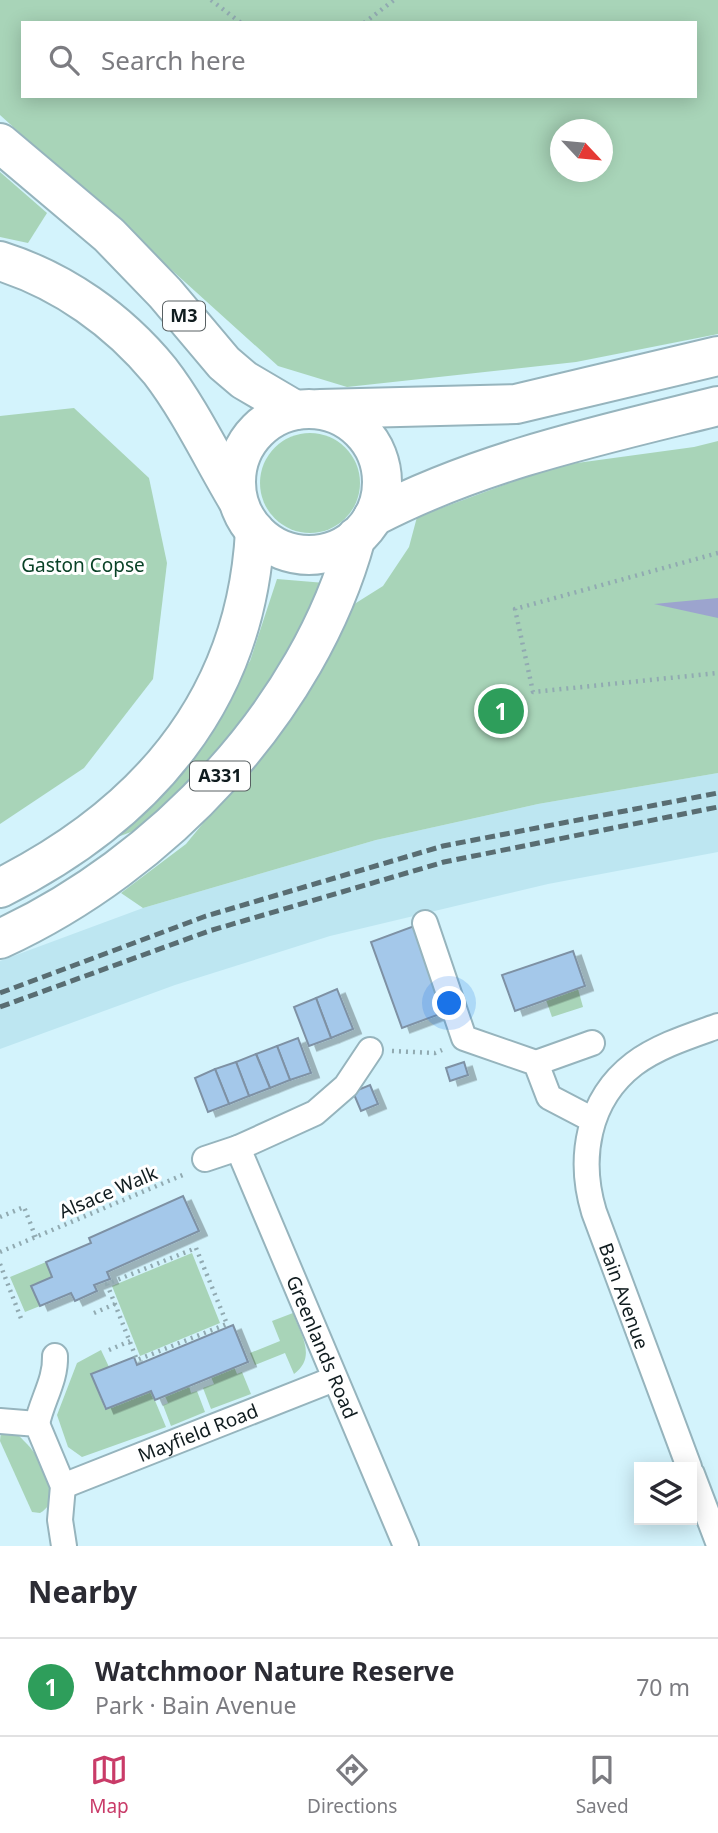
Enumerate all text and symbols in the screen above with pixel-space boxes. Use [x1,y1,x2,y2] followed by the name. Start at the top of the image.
[21,21,697,98] search box
[45,41,83,79] icon: search
[101,42,246,78] text: Search here
[550,119,613,182] north arrow
[163,302,205,330] road number: M3
[21,552,145,578] park label: Gaston Copse
[478,685,524,737] pin: 1
[190,762,250,790] road number: A331
[432,986,466,1020] your location
[55,1160,161,1224] street label: Alsace Walk
[593,1239,655,1353] street label: Bain Avenue
[280,1271,364,1423] street label: Greenlands Road
[134,1397,262,1468] street label: Mayfield Road
[634,1462,697,1525] map controls
[634,1462,697,1525] button: layers
[28,1571,137,1612] text: Nearby
[95,1653,454,1689] text: Watchmoor Nature Reserve
[44,1671,58,1703] text: 1
[636,1671,690,1703] text: 70 m
[95,1689,296,1721] text: Park · Bain Avenue
[89,1751,129,1819] tab: Map
[307,1751,397,1819] tab: Directions
[576,1751,629,1819] tab: Saved

